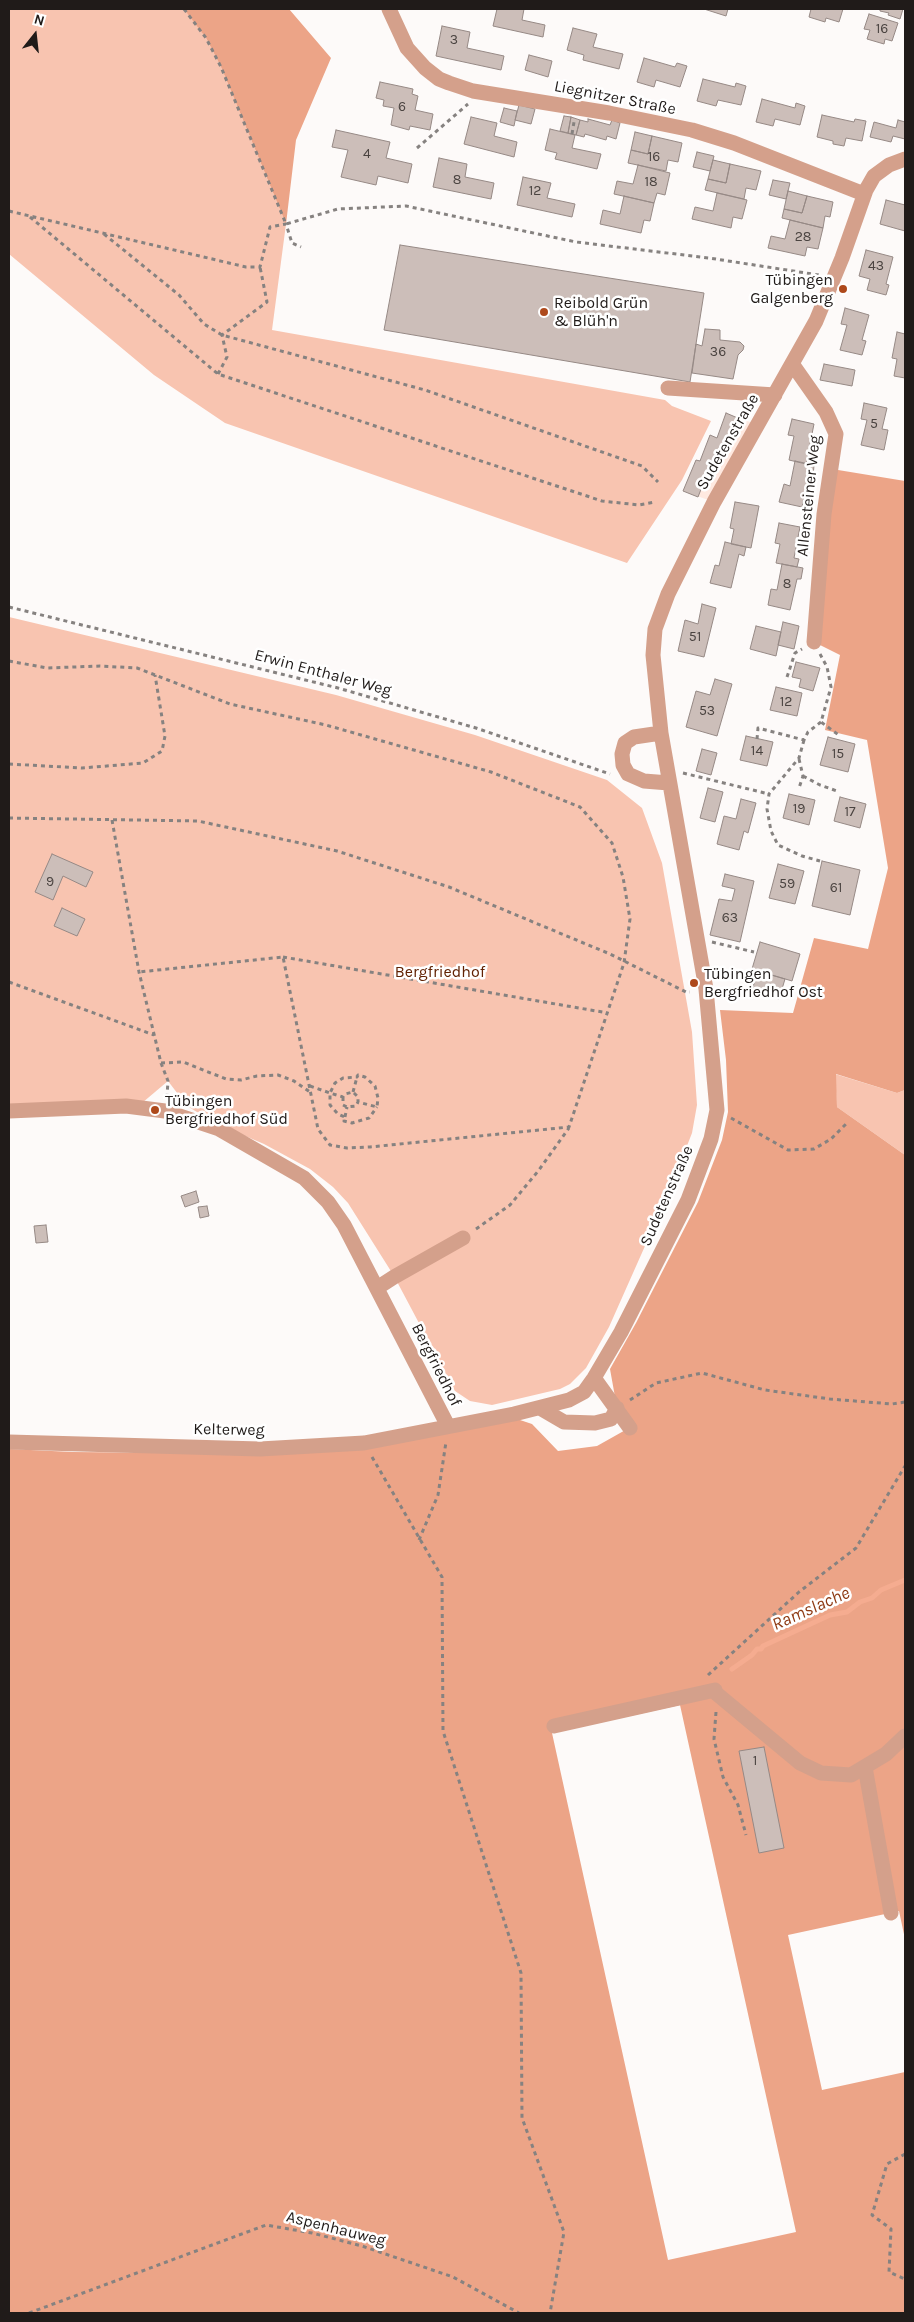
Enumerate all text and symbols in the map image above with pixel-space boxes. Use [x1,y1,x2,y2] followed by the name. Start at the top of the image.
[10,10,60,60] north arrow
[32,11,46,30] text: N
[876,21,888,37] house number: 16
[450,32,458,48] house number: 3
[552,77,678,119] street label: Liegnitzer Straße
[398,99,406,115] house number: 6
[363,146,371,162] house number: 4
[648,149,660,165] house number: 16
[453,172,461,188] house number: 8
[644,174,658,190] house number: 18
[529,183,541,199] house number: 12
[795,229,811,245] house number: 28
[868,258,884,274] house number: 43
[750,270,833,308] place label: Tübingen Galgenberg
[837,283,849,295] marker: Tübingen Galgenberg
[554,293,648,331] place label: Reibold Grün & Blüh'n
[538,306,550,318] marker: Reibold Grün & Blüh'n
[710,344,726,360] house number: 36
[693,390,763,494] street label: Sudetenstraße
[870,416,878,432] house number: 5
[793,434,825,558] street label: Allensteiner Weg
[783,576,791,592] house number: 8
[689,629,701,645] house number: 51
[252,645,394,701] street label: Erwin Enthaler Weg
[780,694,792,710] house number: 12
[699,703,715,719] house number: 53
[751,743,763,759] house number: 14
[832,746,844,762] house number: 15
[793,801,805,817] house number: 19
[844,804,856,820] house number: 17
[46,874,54,890] house number: 9
[779,876,795,892] house number: 59
[830,880,842,896] house number: 61
[722,910,738,926] house number: 63
[395,962,485,982] park label: Bergfriedhof
[704,964,823,1002] place label: Tübingen Bergfriedhof Ost
[688,977,700,989] marker: Tübingen Bergfriedhof Ost
[165,1091,288,1129] place label: Tübingen Bergfriedhof Süd
[149,1104,161,1116] marker: Tübingen Bergfriedhof Süd
[636,1143,698,1249] street label: Sudetenstraße
[407,1320,465,1410] street label: Bergfriedhof
[193,1420,265,1440] street label: Kelterweg
[769,1582,853,1636] water label: Ramslache
[753,1753,757,1769] house number: 1
[284,2207,388,2251] street label: Aspenhauweg

